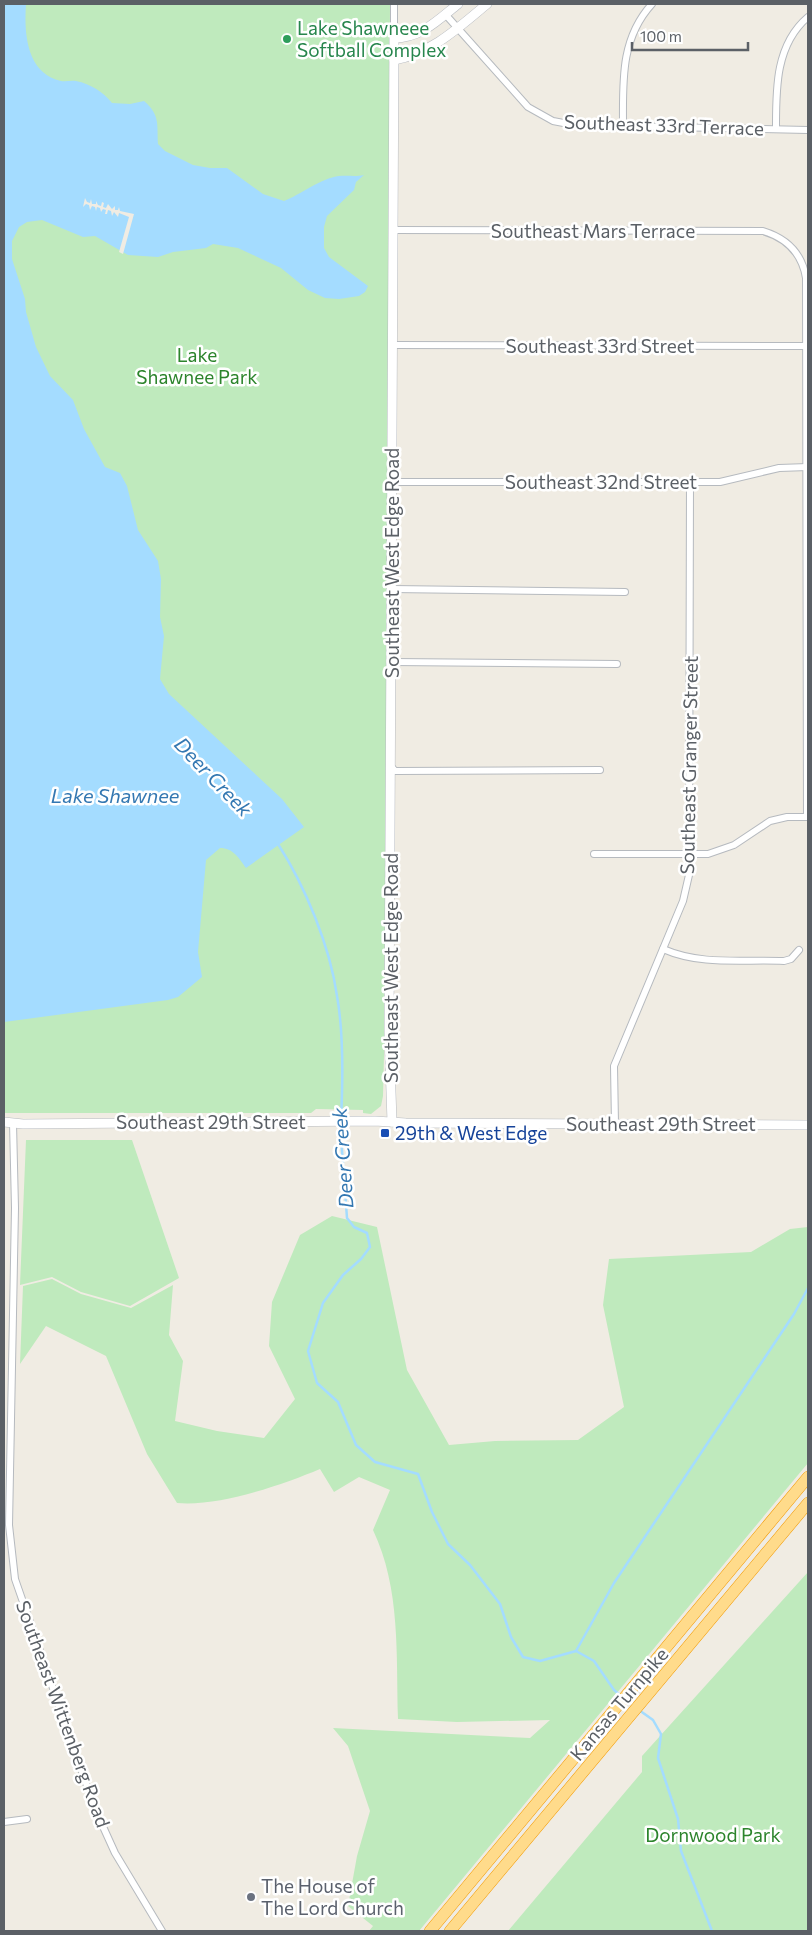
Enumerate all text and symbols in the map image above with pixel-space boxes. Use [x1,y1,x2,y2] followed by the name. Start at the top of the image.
[297,16,446,61] place label: Lake Shawneee Softball Complex
[632,20,748,52] scale bar
[640,27,682,45] text: 100 m
[281,33,293,45] marker: Lake Shawneee Softball Complex
[563,110,765,139] street label: Southeast 33rd Terrace
[491,219,695,242] street label: Southeast Mars Terrace
[506,334,695,357] street label: Southeast 33rd Street
[136,343,258,388] park label: Lake Shawnee Park
[380,448,403,678] street label: Southeast West Edge Road
[505,470,697,493] street label: Southeast 32nd Street
[675,655,702,875] street label: Southeast Granger Street
[170,732,258,822] water label: Deer Creek
[51,783,180,807] water label: Lake Shawnee
[379,853,402,1083] street label: Southeast West Edge Road
[326,1106,357,1209] water label: Deer Creek
[116,1110,306,1133] street label: Southeast 29th Street
[566,1112,756,1135] street label: Southeast 29th Street
[395,1121,547,1144] place label: 29th & West Edge
[379,1127,391,1139] marker: 29th & West Edge
[12,1597,115,1830] street label: Southeast Wittenberg Road
[565,1643,672,1765] street label: Kansas Turnpike
[645,1823,781,1846] park label: Dornwood Park
[261,1874,404,1919] place label: The House of The Lord Church
[245,1891,257,1903] marker: The House of The Lord Church

